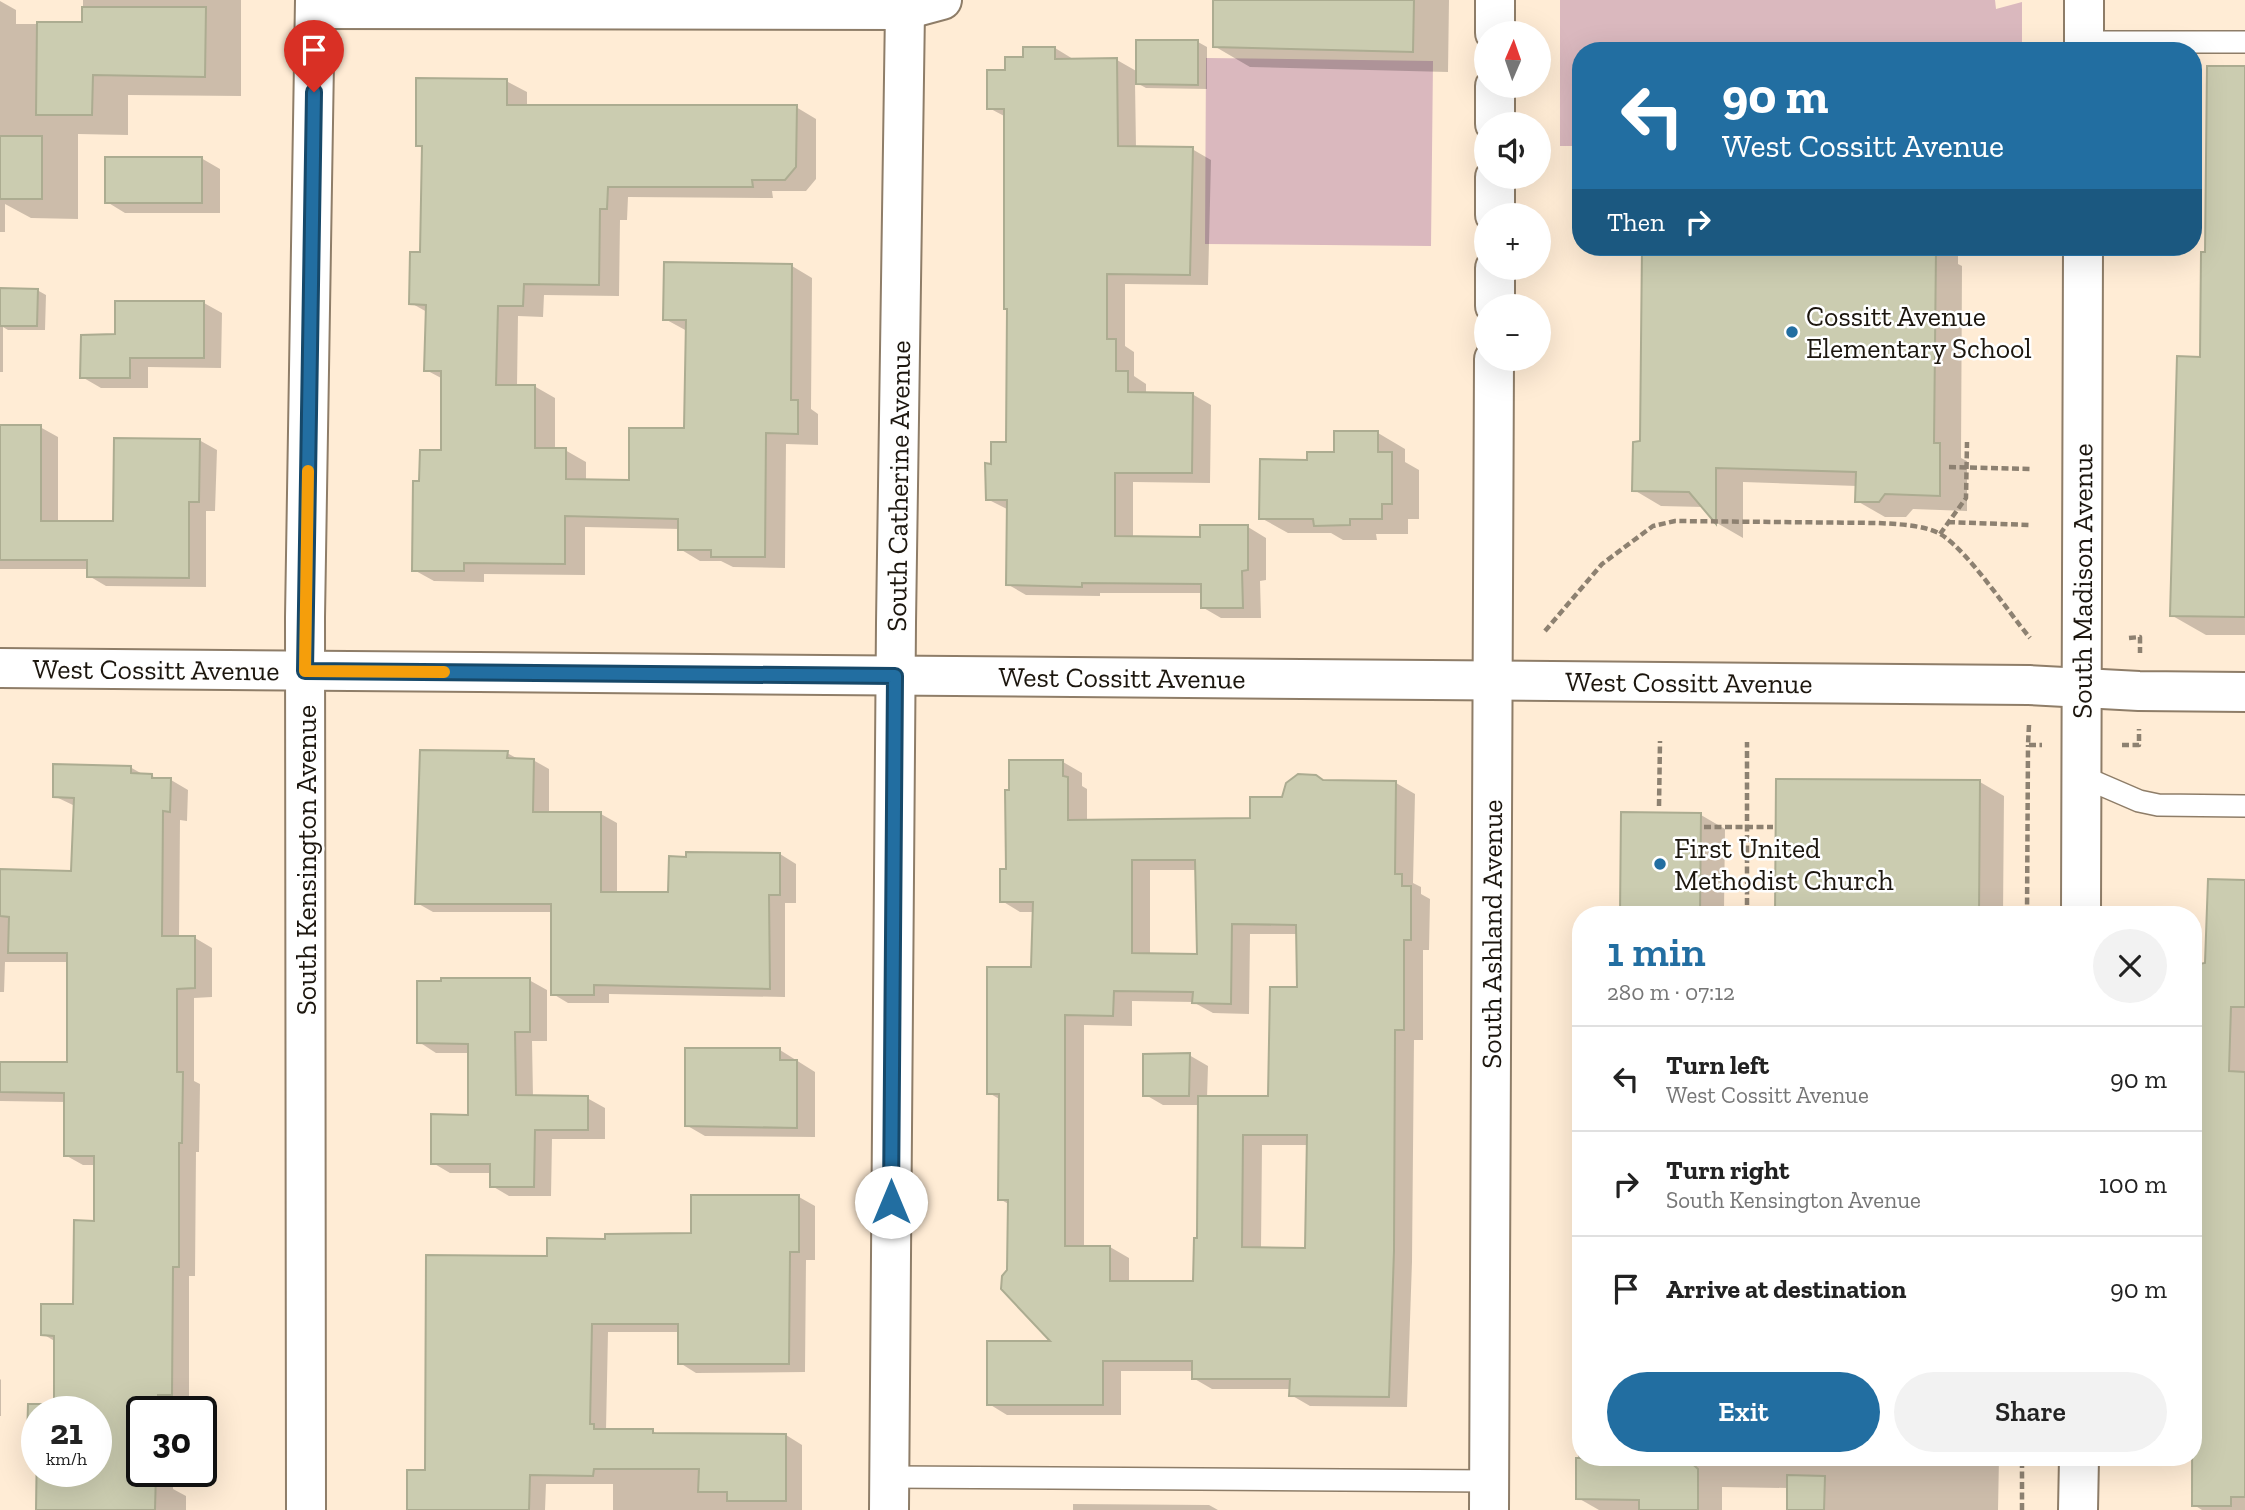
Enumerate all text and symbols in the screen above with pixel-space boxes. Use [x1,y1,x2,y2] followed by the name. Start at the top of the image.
[284,20,344,92] pin
[1474,21,1550,98] north arrow
[1474,21,1551,371] map controls
[295,31,333,69] icon: arrive
[1722,67,1829,126] text: 90 m
[1607,70,1698,161] icon: left
[1474,112,1551,189] button: sound
[1722,127,2004,165] text: West Cossitt Avenue
[1474,203,1551,280] button: +
[1679,203,1717,241] icon: right
[1607,206,1665,238] text: Then
[1474,294,1551,371] button: −
[1806,300,2032,365] place label: Cossitt Avenue Elementary School
[1784,324,1800,340] marker: Cossitt Avenue Elementary School
[879,340,917,632] street label: South Catherine Avenue
[2065,443,2099,719] street label: South Madison Avenue
[32,652,280,687] street label: West Cossitt Avenue
[998,660,1246,695] street label: West Cossitt Avenue
[1565,665,1813,700] street label: West Cossitt Avenue
[290,705,323,1015] street label: South Kensington Avenue
[1474,799,1509,1069] street label: South Ashland Avenue
[1674,832,1894,897] place label: First United Methodist Church
[1652,856,1668,872] marker: First United Methodist Church
[1607,926,1706,977] text: 1 min
[2093,929,2167,1003] button: close
[1607,978,1735,1006] text: 280 m · 07:12
[1666,1049,1769,1081] text: Turn left
[1607,1060,1645,1098] icon: left
[2110,1063,2167,1095] text: 90 m
[1666,1081,1869,1109] text: West Cossitt Avenue
[1666,1154,1789,1186] text: Turn right
[854,1165,928,1239] position arrow
[1607,1165,1645,1203] icon: right
[2099,1168,2167,1200] text: 100 m
[1666,1186,1921,1214] text: South Kensington Avenue
[1607,1270,1645,1308] icon: arrive
[1666,1273,1906,1305] text: Arrive at destination
[2110,1273,2167,1305] text: 90 m
[1607,1372,1880,1452] button: Exit
[1894,1372,2167,1452] button: Share
[126,1396,217,1487] speed limit sign: 30
[50,1411,83,1453] text: 21
[46,1448,87,1470] text: km/h

